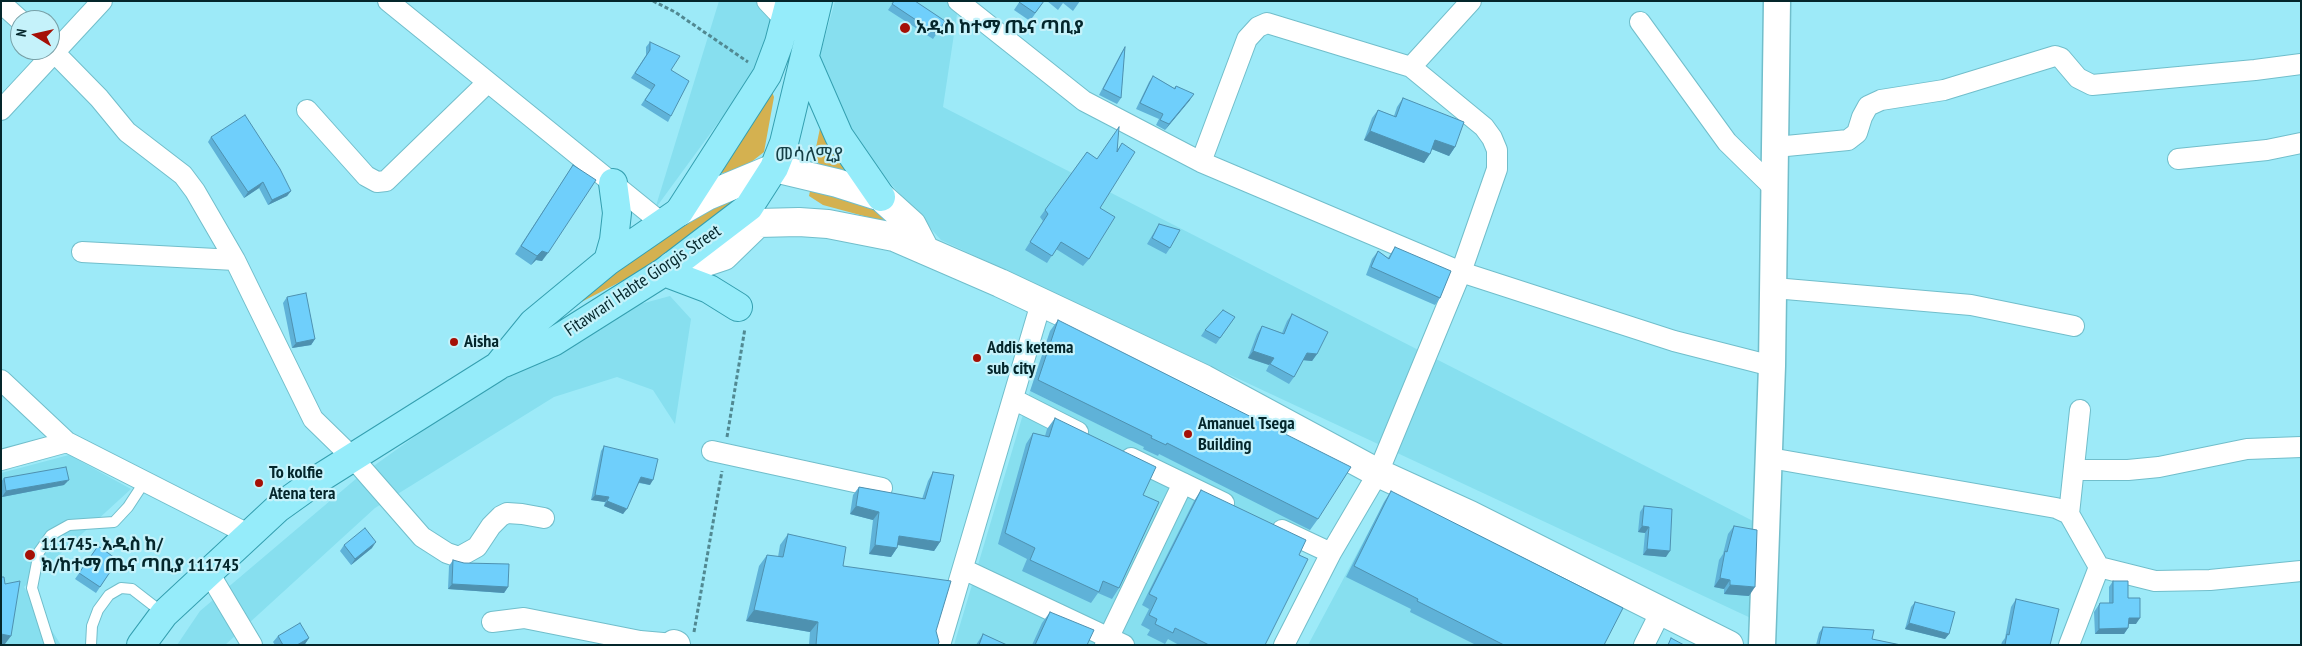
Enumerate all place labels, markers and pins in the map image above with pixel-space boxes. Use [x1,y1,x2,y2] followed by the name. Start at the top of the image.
[916,17,1084,39] place label: አዲስ ከተማ ጤና ጣቢያ
[898,21,912,35] marker: አዲስ ከተማ ጤና ጣቢያ
[464,331,499,353] place label: Aisha
[448,336,460,348] marker: Aisha
[987,337,1073,379] place label: Addis ketema sub city
[971,352,983,364] marker: Addis ketema sub city
[1198,413,1295,456] place label: Amanuel Tsega Building
[1182,428,1194,440] marker: Amanuel Tsega Building
[269,462,335,504] place label: To kolfie Atena tera
[253,477,265,489] marker: To kolfie Atena tera
[41,534,239,576] place label: 111745- አዲስ ከ/ ክ/ከተማ ጤና ጣቢያ 111745
[23,548,37,562] marker: 111745- አዲስ ከ/ ክ/ከተማ ጤና ጣቢያ 111745

